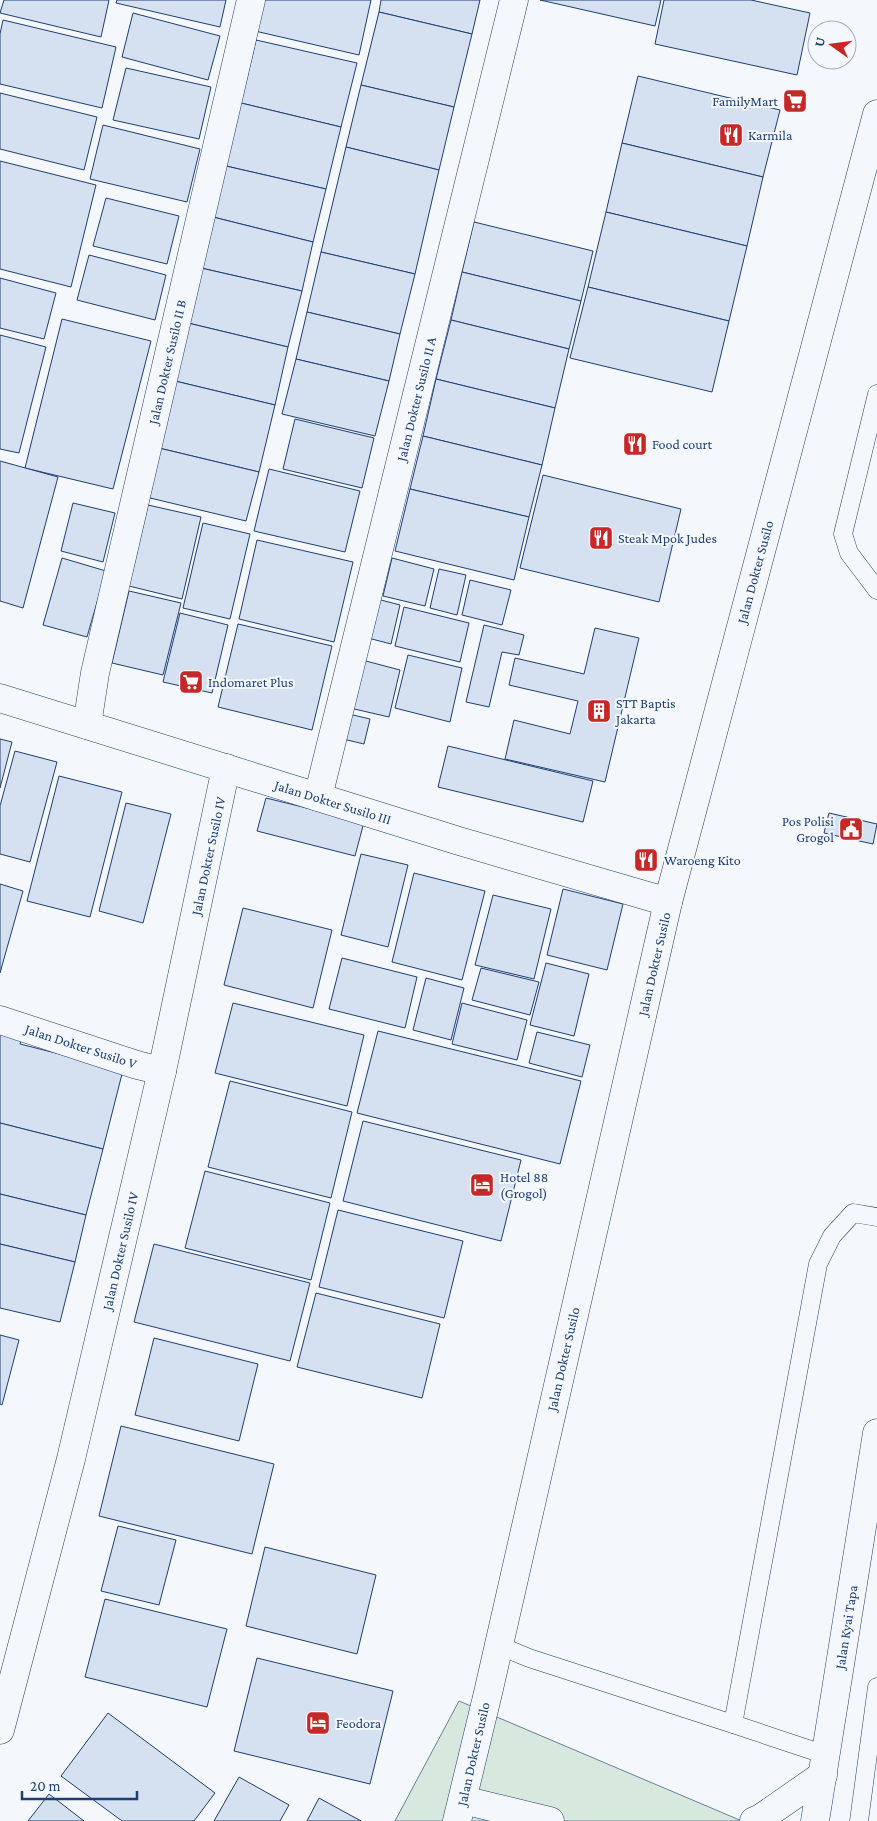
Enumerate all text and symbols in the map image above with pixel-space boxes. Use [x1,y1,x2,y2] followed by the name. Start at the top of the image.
[807,20,857,70] north arrow
[810,35,828,48] text: U
[782,88,808,114] supermarket icon: FamilyMart
[712,93,778,109] place label: FamilyMart
[718,122,744,148] restaurant icon: Karmila
[748,127,793,143] place label: Karmila
[144,298,189,428] street label: Jalan Dokter Susilo II B
[392,335,439,465] street label: Jalan Dokter Susilo II A
[622,431,648,457] restaurant icon: Food court
[652,436,713,452] place label: Food court
[733,519,776,627] street label: Jalan Dokter Susilo
[588,525,614,551] restaurant icon: Steak Mpok Judes
[618,530,717,546] place label: Steak Mpok Judes
[178,669,204,695] supermarket icon: Indomaret Plus
[208,674,294,690] place label: Indomaret Plus
[614,695,676,727] place label: STT Baptis Jakarta
[586,698,612,724] building icon: STT Baptis Jakarta
[271,776,393,827] street label: Jalan Dokter Susilo III
[187,795,228,919] street label: Jalan Dokter Susilo IV
[782,813,834,845] place label: Pos Polisi Grogol
[838,816,864,842] public building icon: Pos Polisi Grogol
[633,847,659,873] restaurant icon: Waroeng Kito
[664,852,741,868] place label: Waroeng Kito
[634,911,674,1019] street label: Jalan Dokter Susilo
[21,1020,139,1072] street label: Jalan Dokter Susilo V
[500,1169,548,1202] place label: Hotel 88 (Grogol)
[469,1172,495,1198] hotel icon: Hotel 88 (Grogol)
[98,1190,141,1314] street label: Jalan Dokter Susilo IV
[543,1306,583,1414] street label: Jalan Dokter Susilo
[831,1583,861,1672] street label: Jalan Kyai Tapa
[453,1701,493,1809] street label: Jalan Dokter Susilo
[305,1710,331,1736] hotel icon: Feodora
[336,1715,382,1731] place label: Feodora
[22,1768,138,1800] scale bar
[30,1778,61,1794] text: 20 m

